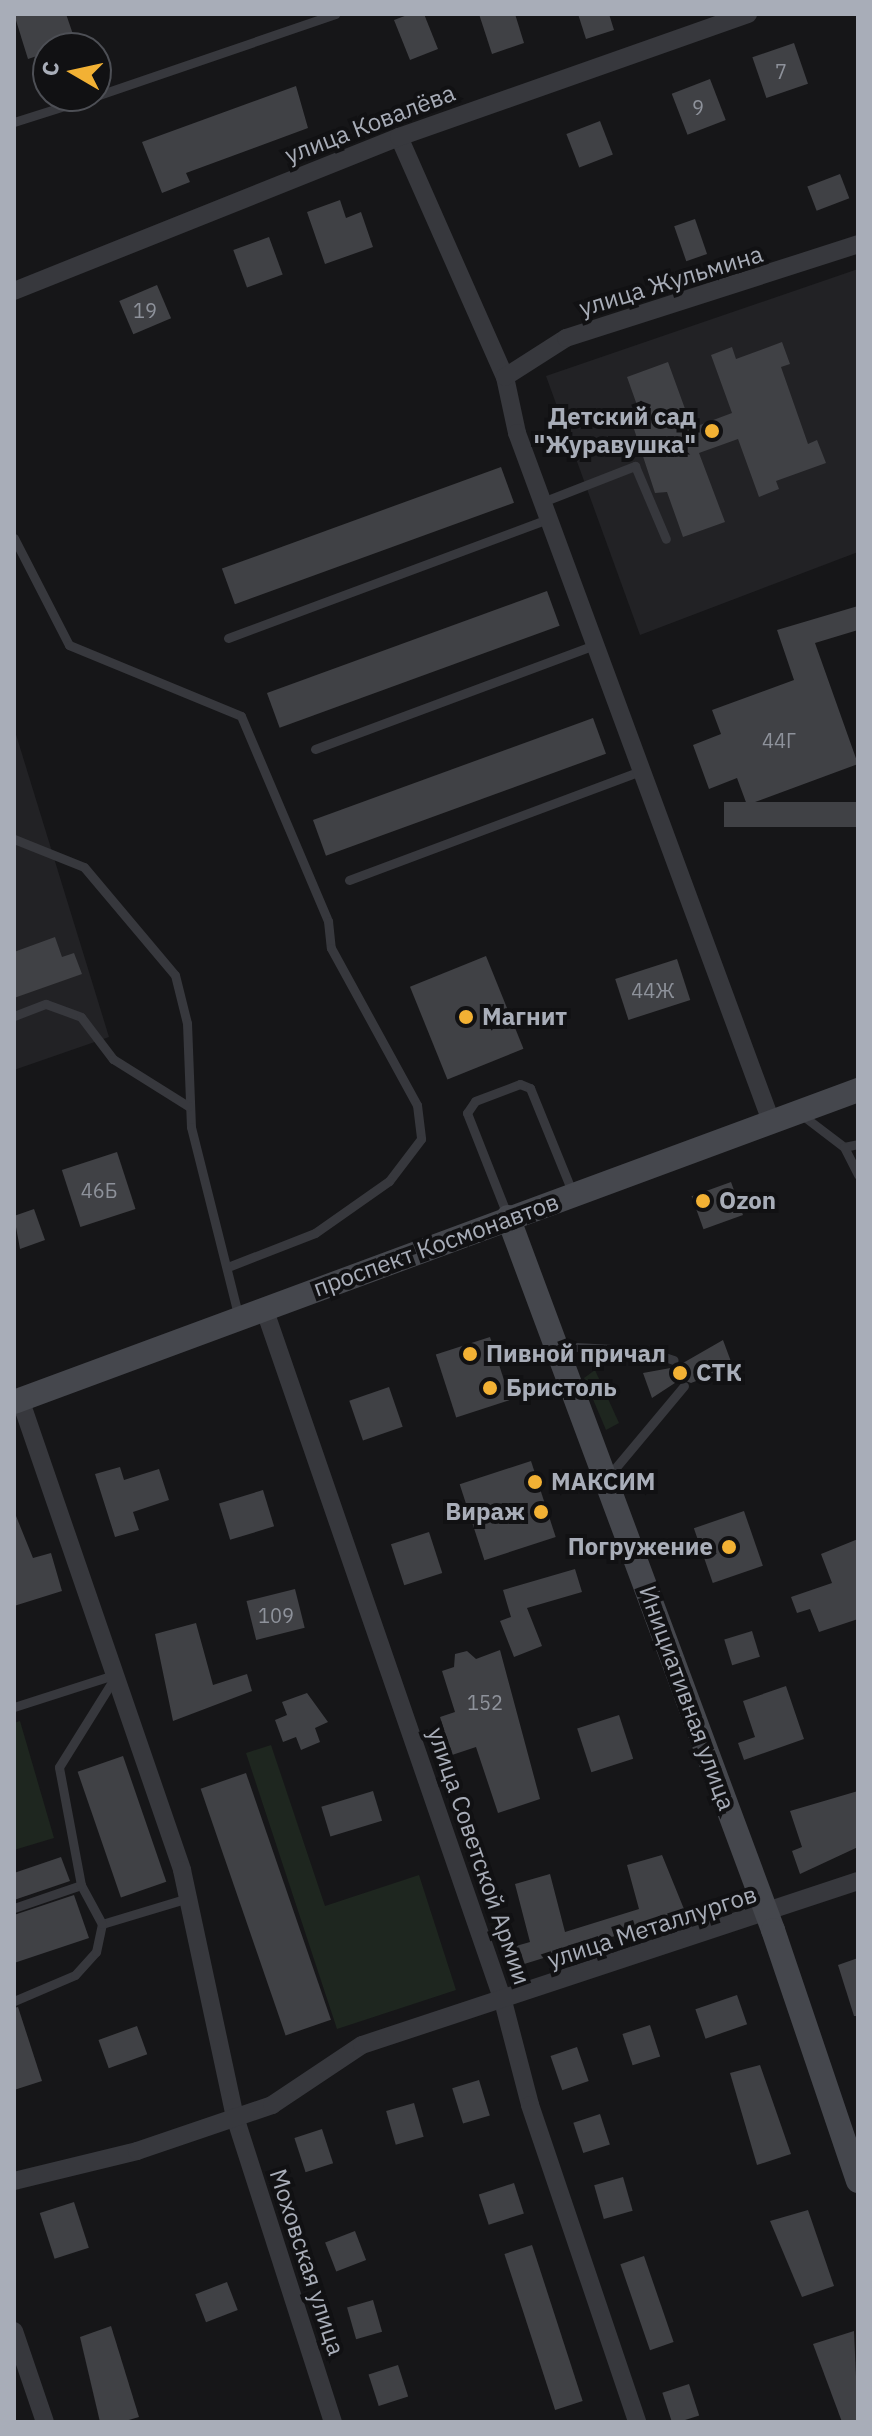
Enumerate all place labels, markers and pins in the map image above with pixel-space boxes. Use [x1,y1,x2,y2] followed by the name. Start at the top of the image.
[534,403,696,459] place label: Детский сад "Журавушка"
[703,422,721,440] marker: Детский сад "Журавушка"
[482,1003,567,1031] place label: Магнит
[457,1008,475,1026] marker: Магнит
[719,1187,776,1215] place label: Ozon
[694,1192,712,1210] marker: Ozon
[486,1340,666,1368] place label: Пивной причал
[461,1345,479,1363] marker: Пивной причал
[696,1359,742,1387] place label: СТК
[671,1364,689,1382] marker: СТК
[506,1374,617,1402] place label: Бристоль
[481,1379,499,1397] marker: Бристоль
[551,1468,655,1496] place label: МАКСИМ
[526,1473,544,1491] marker: МАКСИМ
[445,1498,525,1526] place label: Вираж
[532,1503,550,1521] marker: Вираж
[568,1533,713,1561] place label: Погружение
[720,1538,738,1556] marker: Погружение

